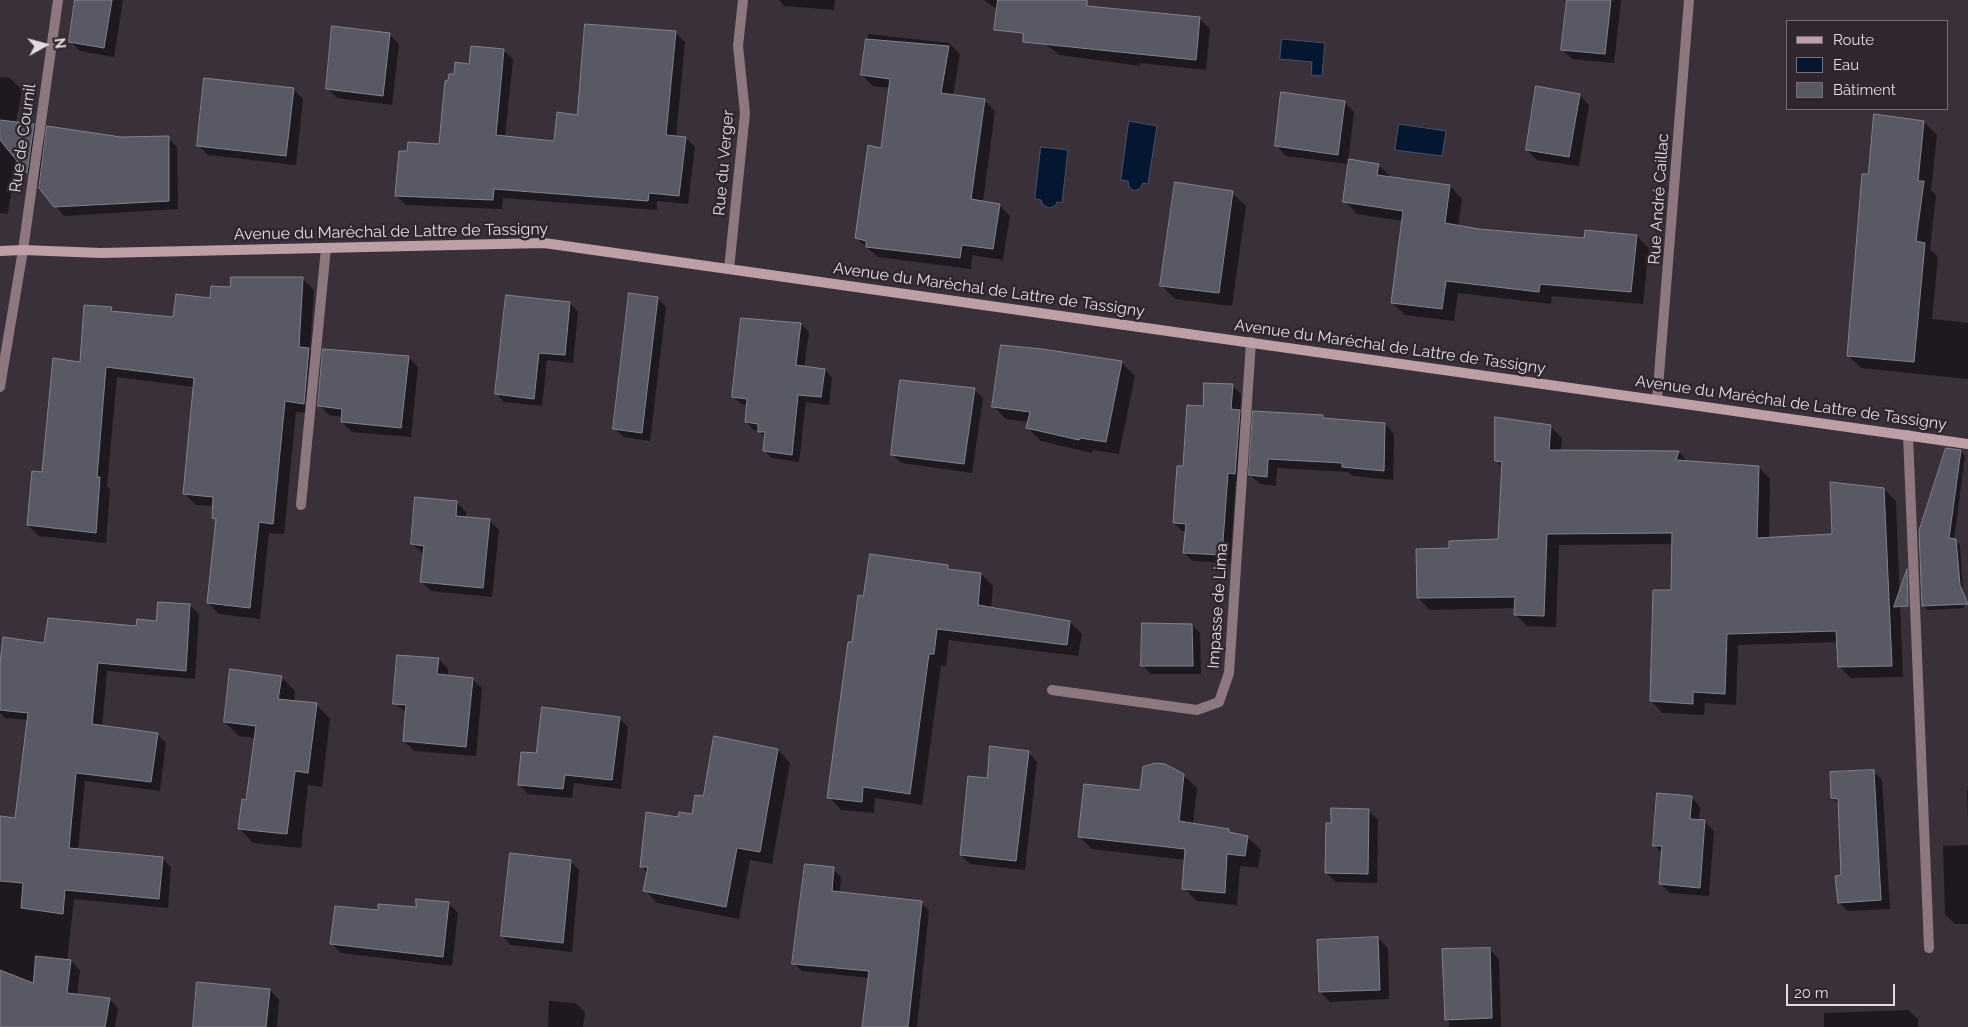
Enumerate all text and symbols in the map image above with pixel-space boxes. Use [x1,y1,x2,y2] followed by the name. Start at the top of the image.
[20,20,70,70] north arrow
[1786,20,1948,110] legend
[1833,31,1874,49] text: Route
[51,37,68,49] text: N
[1833,56,1859,74] text: Eau
[1833,81,1896,99] text: Bâtiment
[6,82,40,194] street label: Rue de Cournil
[710,109,738,217] street label: Rue du Verger
[1645,133,1673,265] street label: Rue André Caillac
[234,220,548,244] street label: Avenue du Maréchal de Lattre de Tassigny
[832,259,1146,321] street label: Avenue du Maréchal de Lattre de Tassigny
[1233,316,1547,378] street label: Avenue du Maréchal de Lattre de Tassigny
[1634,372,1948,434] street label: Avenue du Maréchal de Lattre de Tassigny
[1204,543,1232,669] street label: Impasse de Lima
[1788,974,1897,1006] scale bar
[1794,984,1829,1002] text: 20 m

